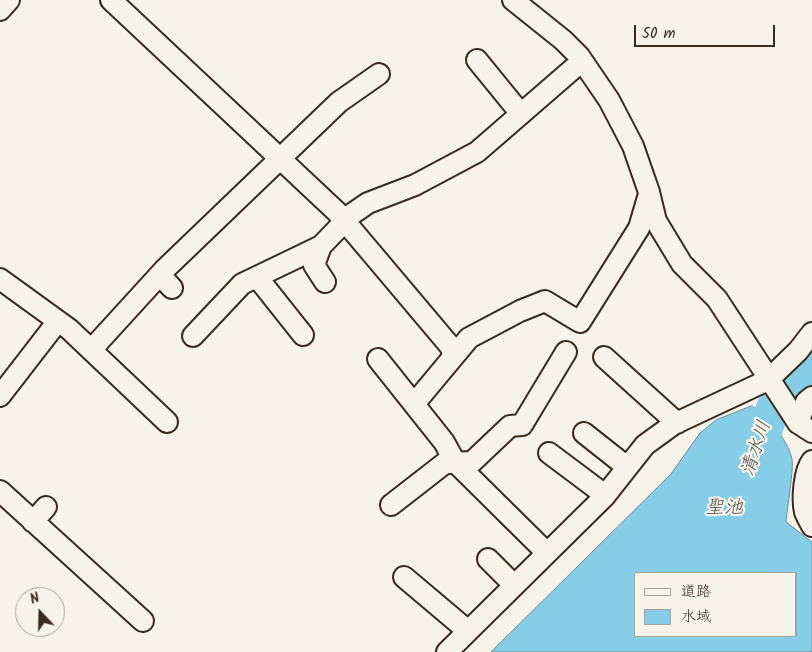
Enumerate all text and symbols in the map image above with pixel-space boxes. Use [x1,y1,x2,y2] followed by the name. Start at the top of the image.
[637,15,778,47] scale bar
[642,22,676,46] text: 50 m
[738,418,778,480] water label: 清水川
[705,499,743,521] water label: 聖池
[634,572,797,637] legend
[681,580,711,604] text: 道路
[15,587,65,637] north arrow
[27,587,43,611] text: N
[681,605,711,629] text: 水域

